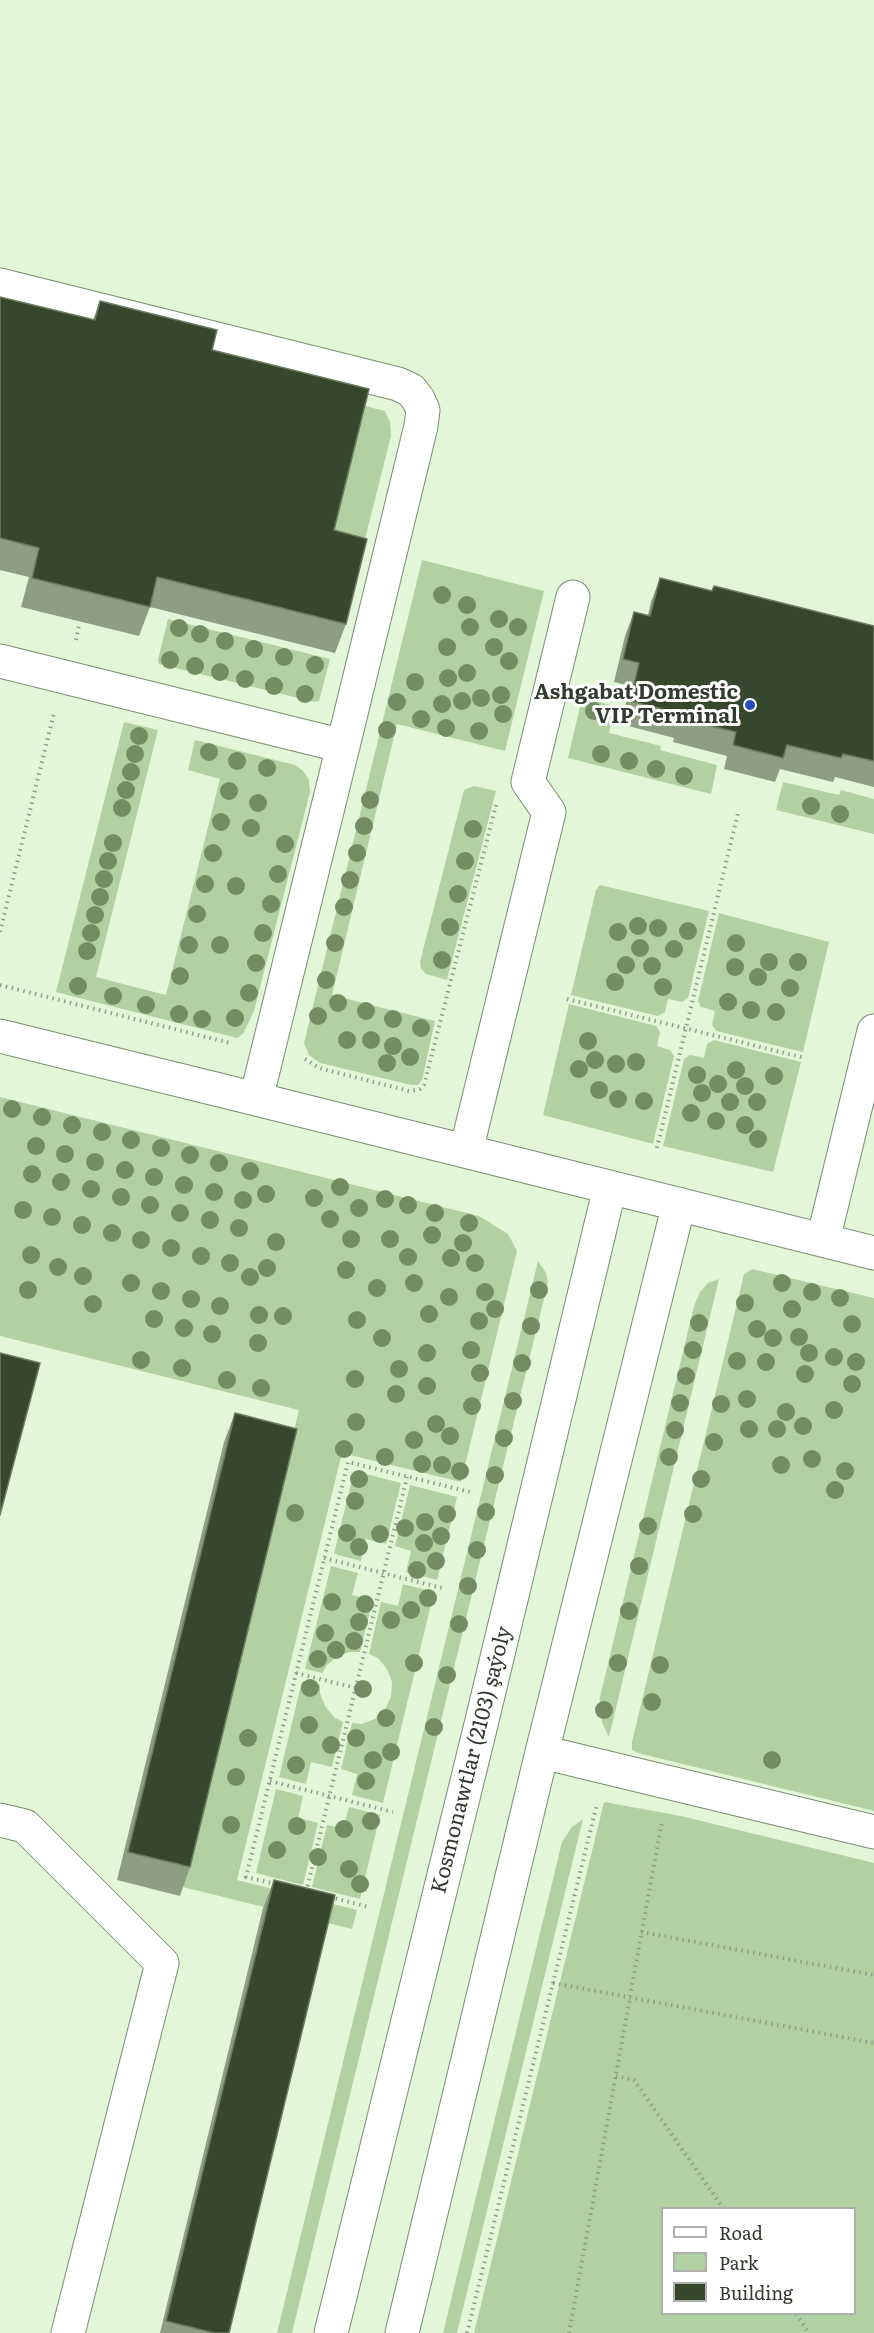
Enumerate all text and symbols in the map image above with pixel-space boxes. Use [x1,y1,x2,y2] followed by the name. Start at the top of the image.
[534,680,738,730] place label: Ashgabat Domestic VIP Terminal
[743,698,757,712] marker: Ashgabat Domestic VIP Terminal
[427,1624,517,1896] street label: Kosmonawtlar (2103) şaýoly
[661,2207,856,2315] legend
[719,2219,763,2246] text: Road
[719,2249,758,2276] text: Park
[719,2279,793,2306] text: Building

